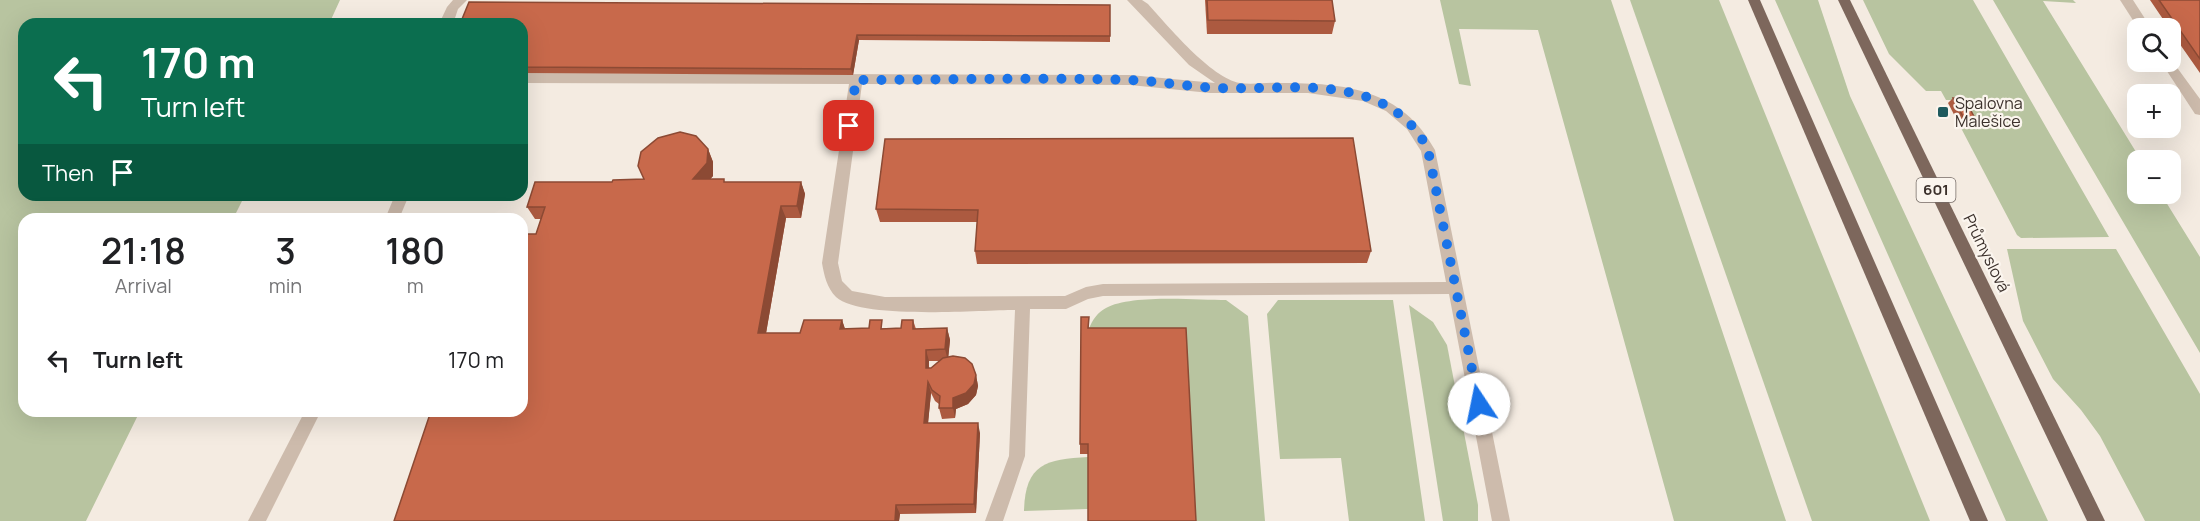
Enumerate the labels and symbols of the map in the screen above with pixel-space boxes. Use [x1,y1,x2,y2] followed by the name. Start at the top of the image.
[1955,92,2023,132] place label: Spalovna Malešice
[823,100,874,151] pin
[1936,105,1950,119] marker: Spalovna Malešice
[1916,178,1956,202] road number: 601
[1959,210,2015,296] street label: Průmyslová
[1447,372,1511,436] position arrow

